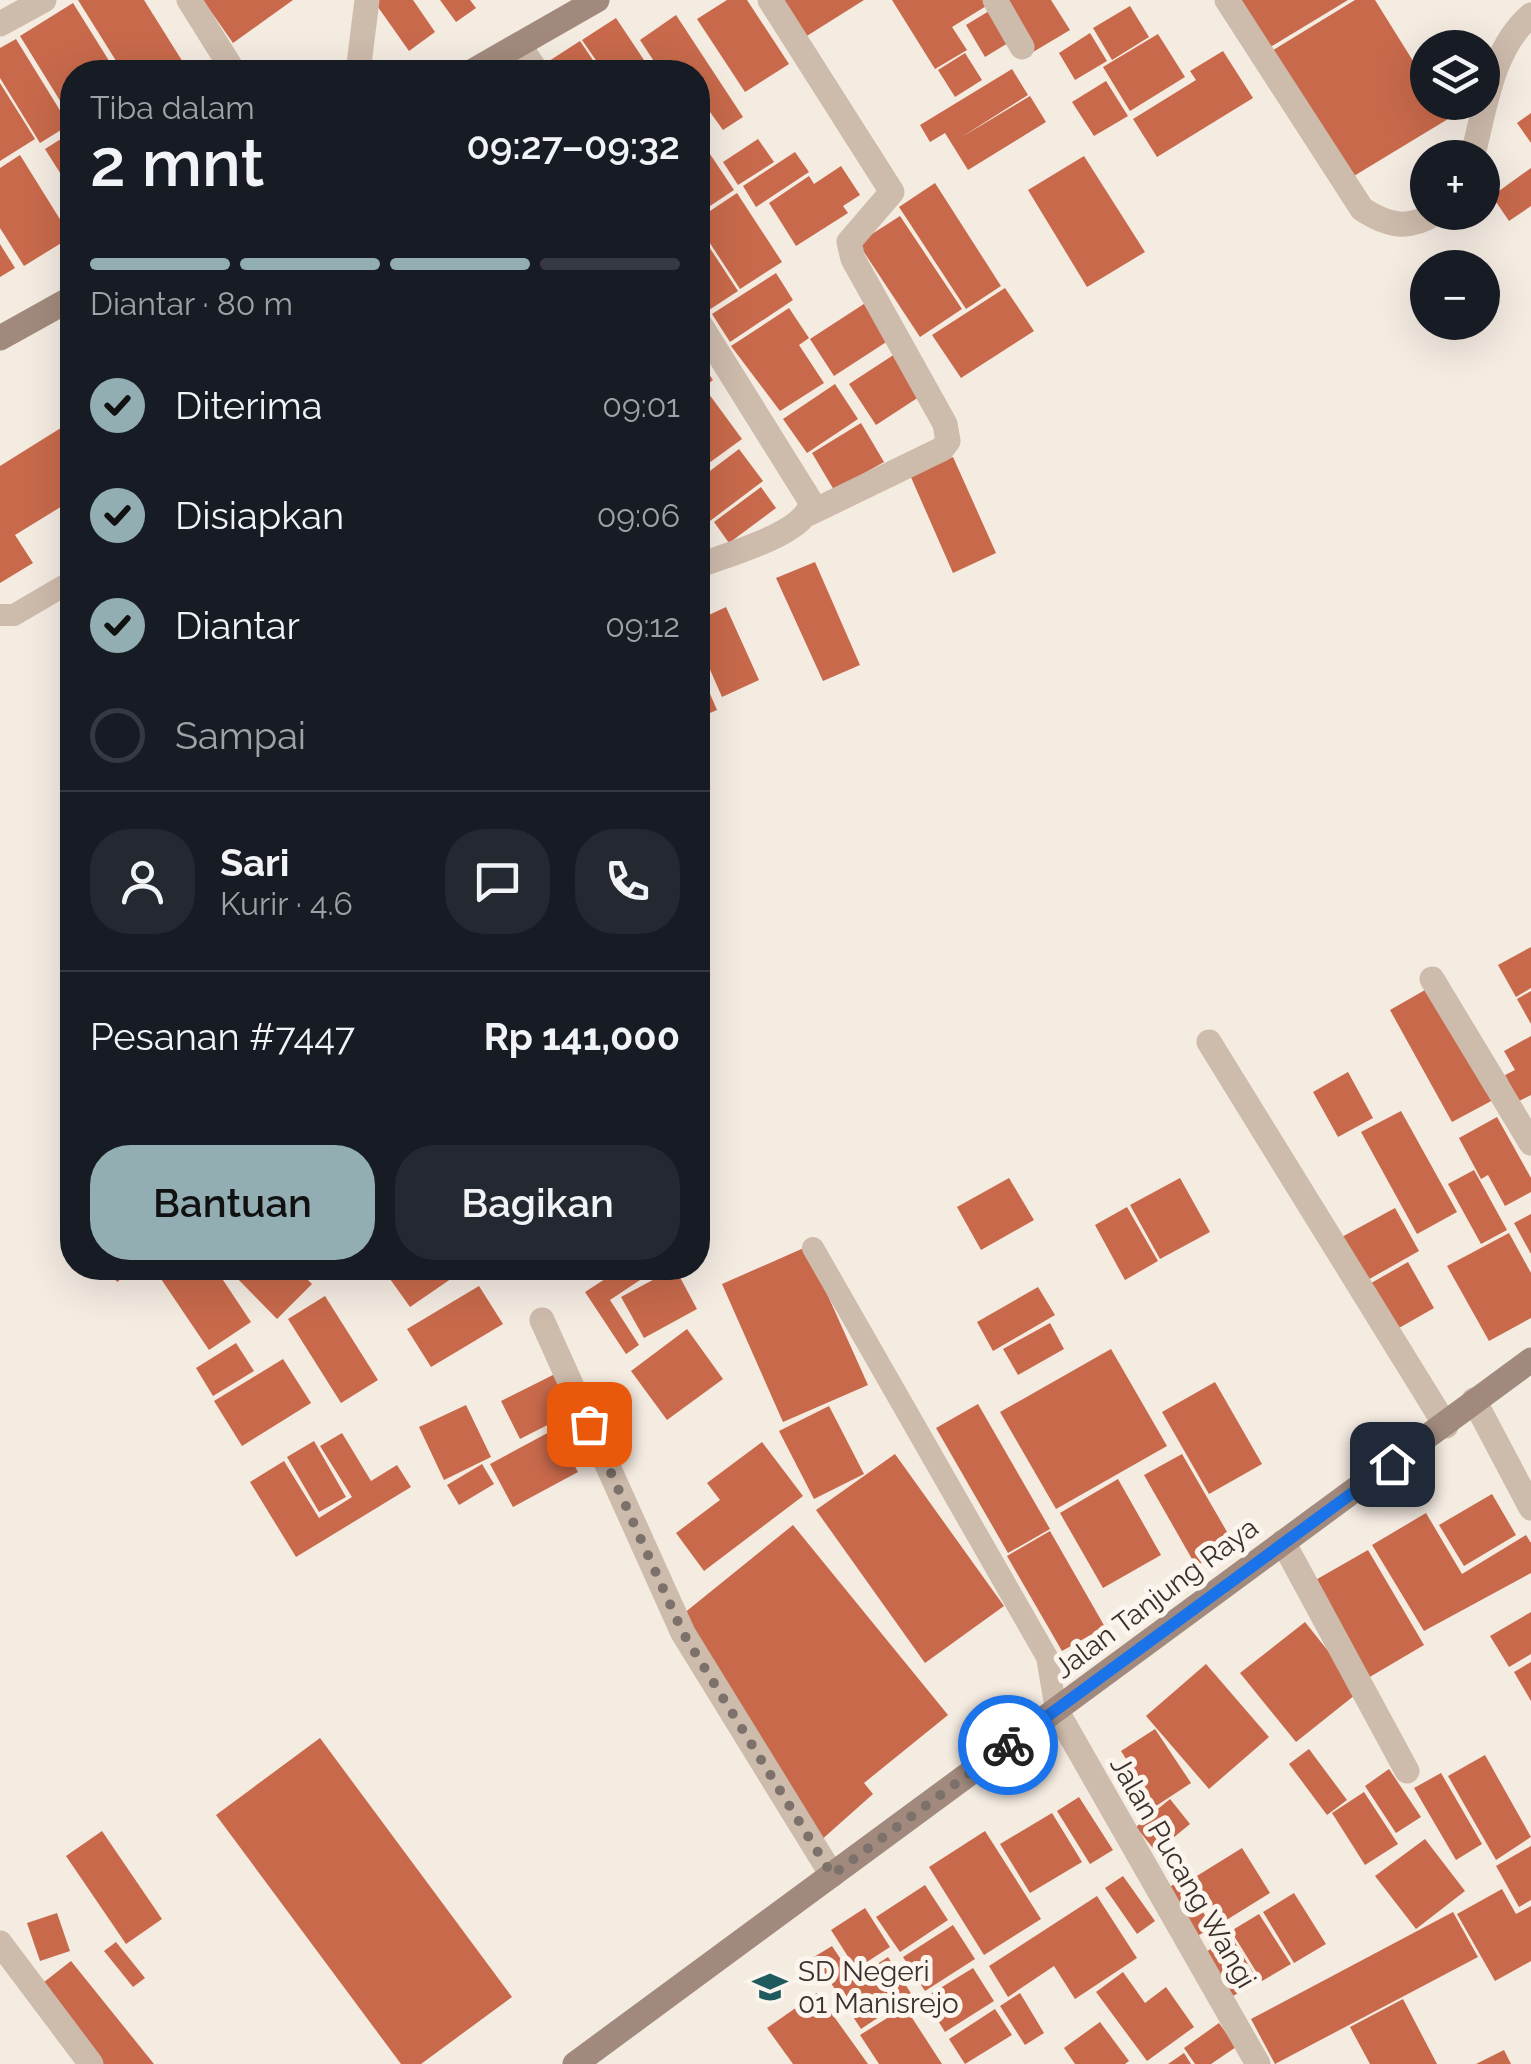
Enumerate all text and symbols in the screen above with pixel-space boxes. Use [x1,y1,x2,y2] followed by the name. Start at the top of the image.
[1410,30,1500,340] map controls
[1410,30,1500,120] button: layers
[90,89,255,126] text: Tiba dalam
[467,123,680,168] text: 09:27–09:32
[90,125,264,201] text: 2 mnt
[1410,140,1500,230] button: +
[1410,250,1500,340] button: −
[90,285,293,322] text: Diantar · 80 m
[90,378,145,433] icon: check
[175,383,322,428] text: Diterima
[602,387,680,424] text: 09:01
[90,488,145,543] icon: check
[175,493,344,538] text: Disiapkan
[597,497,680,534] text: 09:06
[90,598,145,653] icon: check
[175,603,300,648] text: Diantar
[605,607,680,644] text: 09:12
[175,713,306,758] text: Sampai
[90,829,195,934] button: person
[445,829,550,934] button: chat
[575,829,680,934] button: phone
[220,840,289,885] text: Sari
[220,885,353,922] text: Kurir · 4.6
[90,1014,355,1059] text: Pesanan #7447
[484,1014,680,1059] text: Rp 141,000
[90,1145,375,1260] button: Bantuan
[395,1145,680,1260] button: Bagikan
[547,1382,632,1467] pin
[562,1397,617,1452] icon: bag
[1350,1422,1435,1507] pin
[1365,1437,1420,1492] icon: home
[1048,1511,1264,1685] street label: Jalan Tanjung Raya
[958,1695,1058,1795] courier
[981,1718,1036,1773] icon: bike
[1103,1750,1263,1994] street label: Jalan Pucang Wangi
[798,1955,959,2020] place label: SD Negeri 01 Manisrejo
[751,1968,789,2006] school or university icon: SD Negeri 01 Manisrejo

